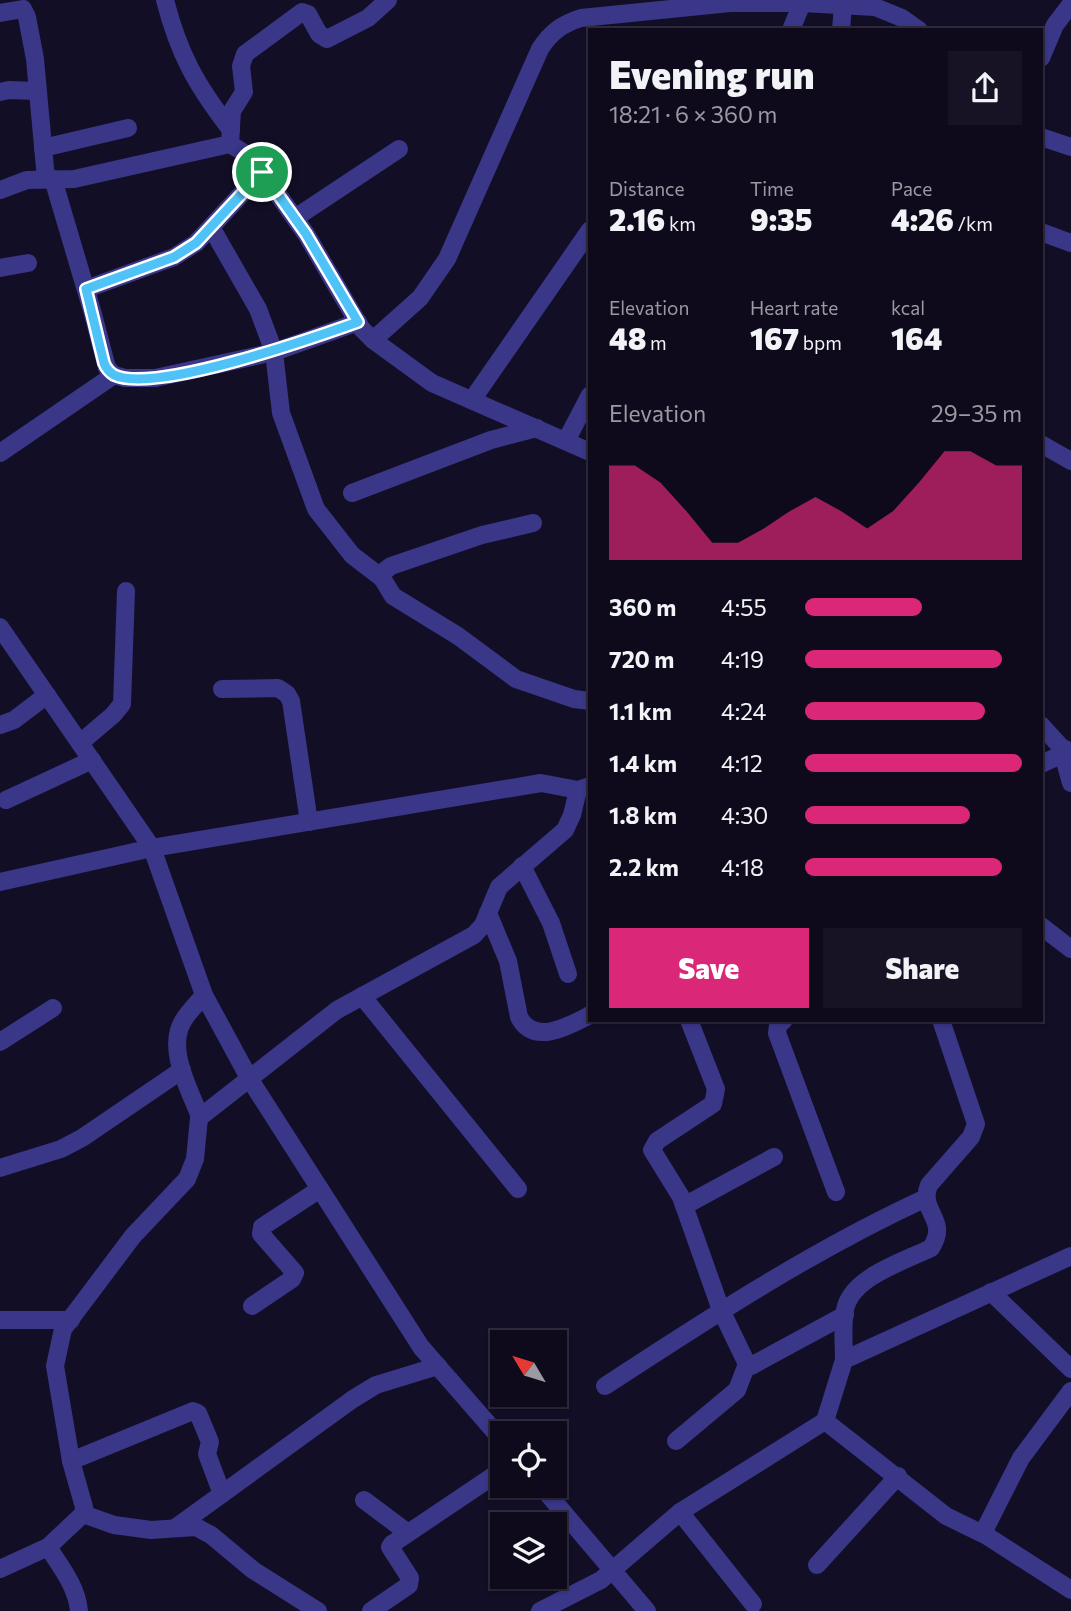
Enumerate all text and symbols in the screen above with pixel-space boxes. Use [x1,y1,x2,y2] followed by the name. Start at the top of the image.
[609,50,815,97] text: Evening run
[948,51,1022,125] button: share
[609,100,777,128] text: 18:21 · 6 × 360 m
[232,142,292,202] pin
[243,153,281,191] icon: arrive
[609,177,685,200] text: Distance
[750,177,794,200] text: Time
[891,177,932,200] text: Pace
[609,200,665,237] text: 2.16
[750,200,812,237] text: 9:35
[891,200,954,237] text: 4:26
[665,212,696,235] text: km
[954,212,993,235] text: /km
[609,296,689,319] text: Elevation
[750,296,838,319] text: Heart rate
[891,296,925,319] text: kcal
[609,319,646,356] text: 48
[750,319,799,356] text: 167
[891,319,942,356] text: 164
[646,331,667,354] text: m
[799,331,842,354] text: bpm
[609,399,706,427] text: Elevation
[931,399,1022,427] text: 29–35 m
[609,593,676,621] text: 360 m
[721,593,767,621] text: 4:55
[609,645,674,673] text: 720 m
[721,645,764,673] text: 4:19
[609,697,672,725] text: 1.1 km
[721,697,766,725] text: 4:24
[609,749,677,777] text: 1.4 km
[721,749,763,777] text: 4:12
[609,801,677,829] text: 1.8 km
[721,801,768,829] text: 4:30
[609,853,679,881] text: 2.2 km
[721,853,764,881] text: 4:18
[609,928,809,1008] button: Save
[823,928,1022,1008] button: Share
[490,1330,567,1407] north arrow
[490,1330,567,1589] map controls
[490,1421,567,1498] button: locate
[490,1512,567,1589] button: layers

